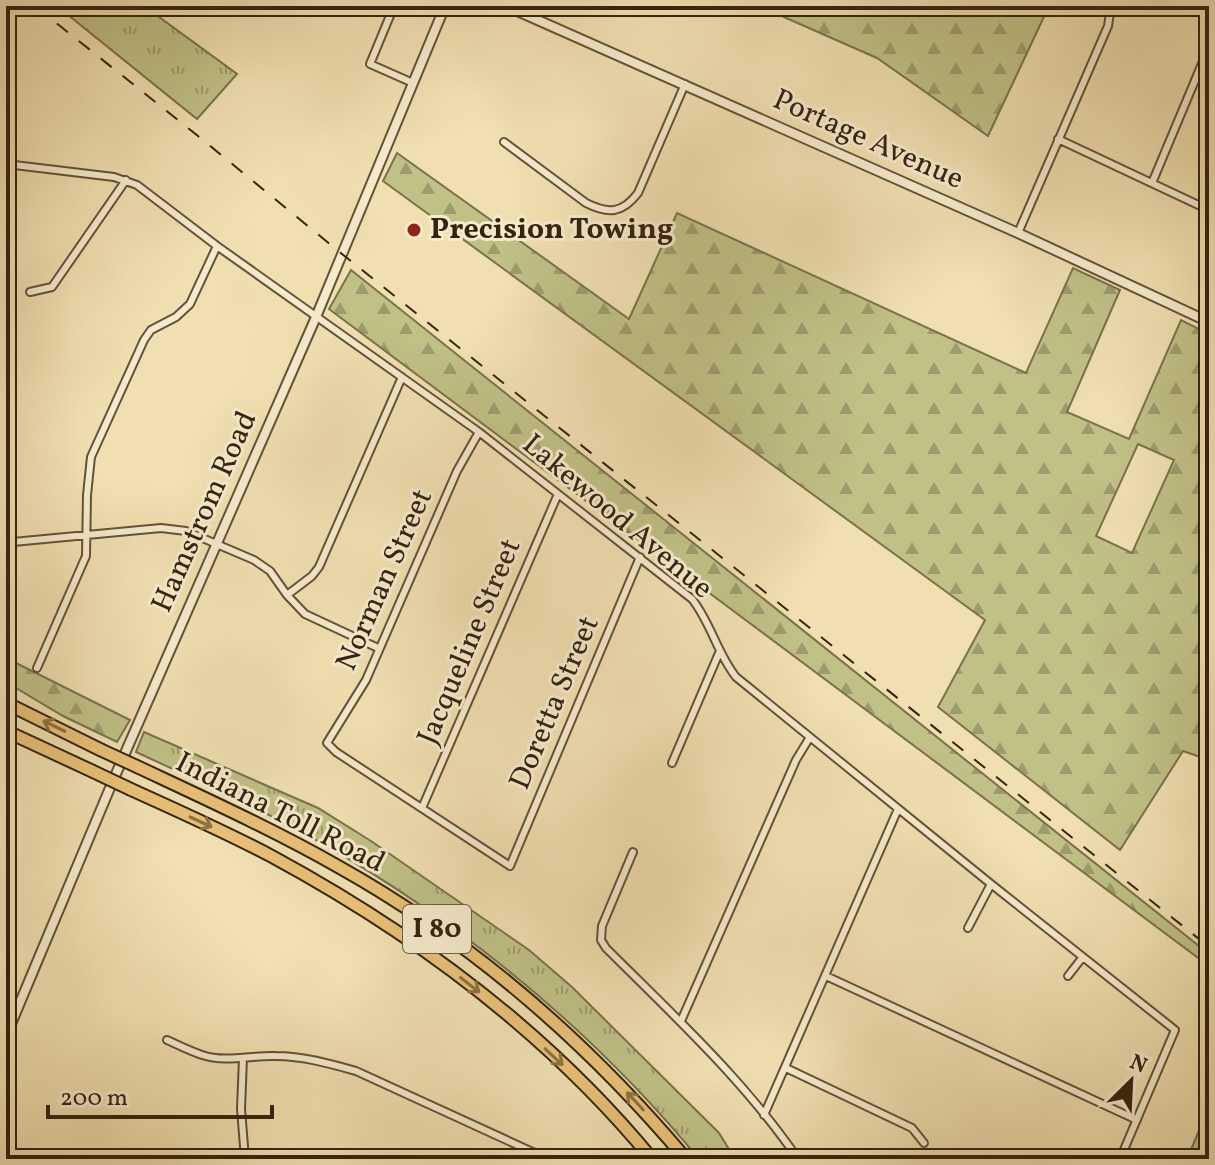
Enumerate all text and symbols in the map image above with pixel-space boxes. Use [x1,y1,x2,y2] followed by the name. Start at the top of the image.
[766,79,970,201] street label: Portage Avenue
[430,209,674,251] place label: Precision Towing
[405,221,423,239] marker: Precision Towing
[142,405,268,619] street label: Hamstrom Road
[513,425,721,609] street label: Lakewood Avenue
[326,482,444,678] street label: Norman Street
[408,532,532,752] street label: Jacqueline Street
[500,610,610,796] street label: Doretta Street
[42,718,66,734] one-way arrow
[168,742,392,884] street label: Indiana Toll Road
[188,815,212,830] one-way arrow
[403,905,471,953] road number: I 80
[459,977,480,994] one-way arrow
[1091,1041,1171,1121] north arrow
[543,1048,563,1066] one-way arrow
[1125,1048,1152,1082] text: N
[48,1069,272,1119] scale bar
[60,1082,128,1116] text: 200 m
[626,1091,644,1111] one-way arrow

